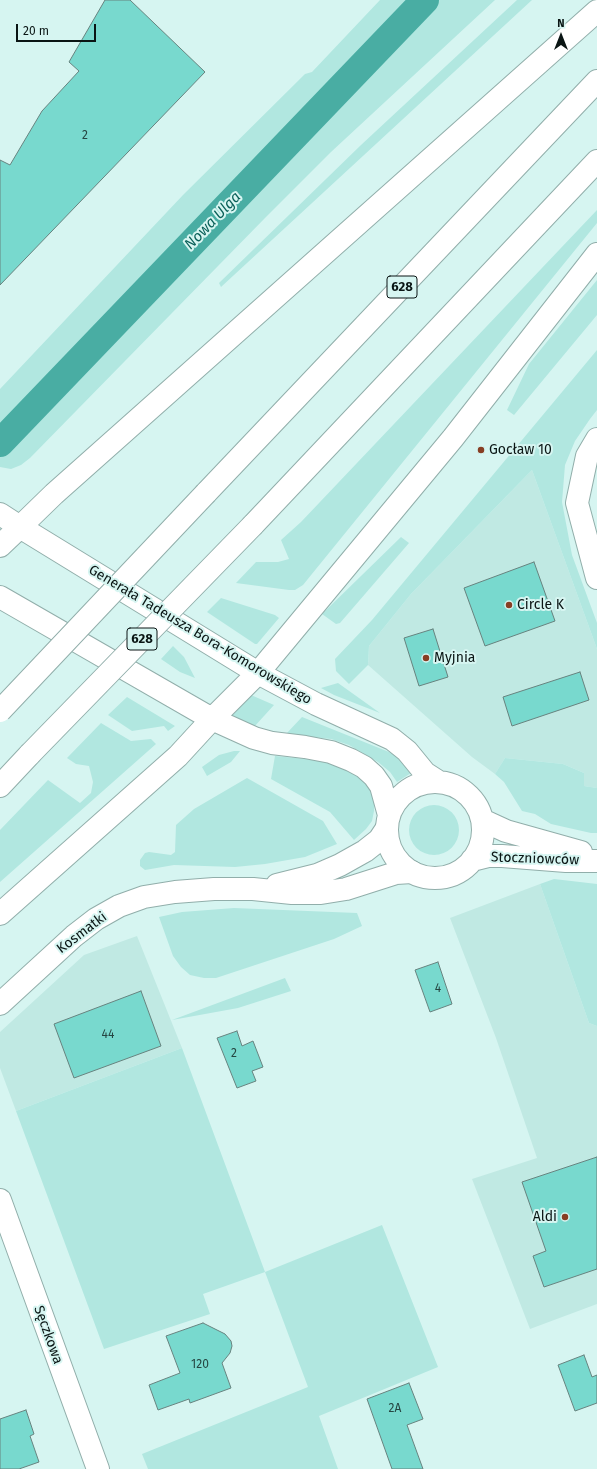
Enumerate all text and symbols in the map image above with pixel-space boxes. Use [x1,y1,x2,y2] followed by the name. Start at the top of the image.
[18,16,98,42] scale bar
[541,16,581,56] north arrow
[557,17,565,30] text: N
[23,24,49,38] text: 20 m
[82,129,88,143] house number: 2
[181,188,245,254] water label: Nowa Ulga
[387,276,417,298] road number: 628
[489,442,552,458] place label: Gocław 10
[476,445,486,455] marker: Gocław 10
[85,562,315,708] street label: Generała Tadeusza Bora-Komorowskiego
[517,597,564,613] place label: Circle K
[504,600,514,610] marker: Circle K
[127,628,157,650] road number: 628
[434,650,475,666] place label: Myjnia
[421,653,431,663] marker: Myjnia
[491,849,579,869] street label: Stoczniowców
[54,909,110,957] street label: Kosmatki
[435,982,441,996] house number: 4
[102,1028,114,1042] house number: 44
[231,1047,237,1061] house number: 2
[533,1209,557,1225] place label: Aldi
[560,1212,570,1222] marker: Aldi
[30,1304,66,1366] street label: Sęczkowa
[191,1358,209,1372] house number: 120
[389,1402,401,1416] house number: 2A

